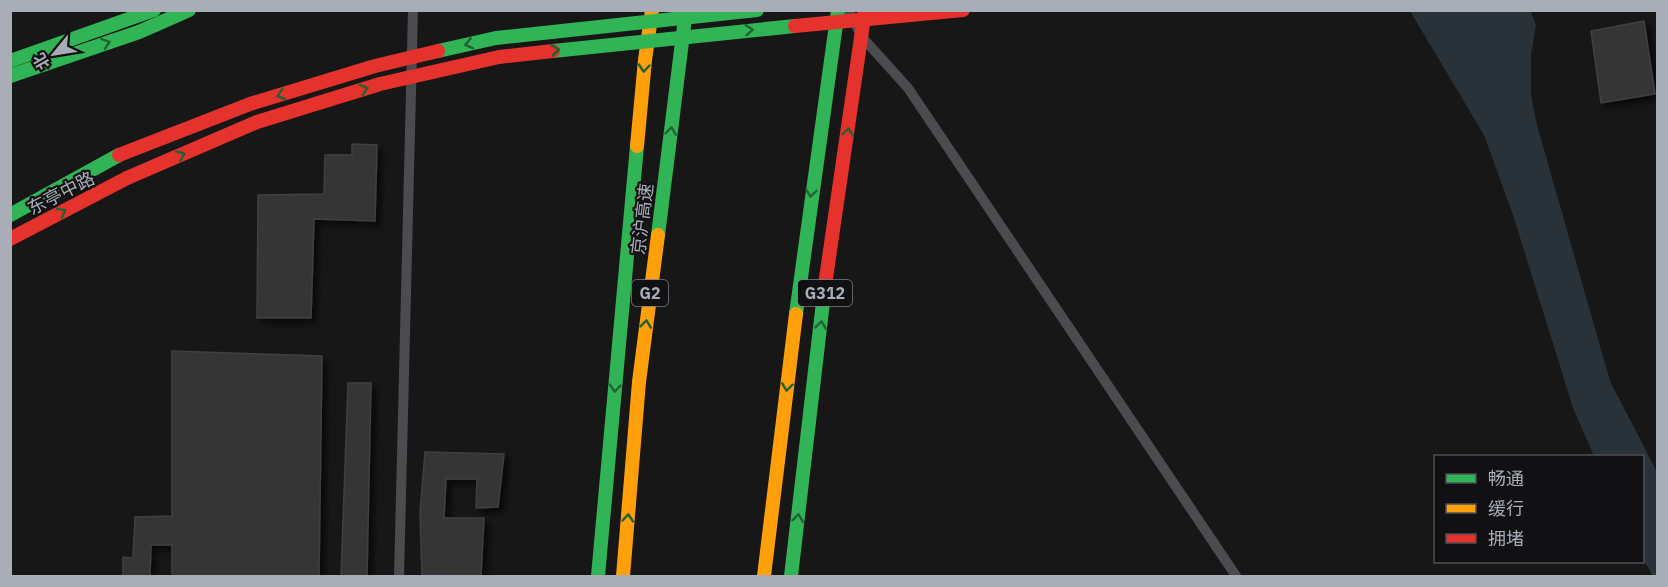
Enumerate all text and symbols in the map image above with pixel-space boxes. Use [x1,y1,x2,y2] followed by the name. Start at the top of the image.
[24,24,84,84] north arrow
[744,24,754,37] one-way arrow
[465,37,475,50] one-way arrow
[100,38,110,51] one-way arrow
[550,44,560,57] one-way arrow
[28,50,54,73] text: 北
[638,64,651,73] one-way arrow
[358,84,369,96] one-way arrow
[276,87,287,100] one-way arrow
[664,126,677,135] one-way arrow
[842,127,854,136] one-way arrow
[175,150,186,162] one-way arrow
[24,166,98,220] street label: 东亭中路
[626,182,658,256] street label: 京沪高速
[806,189,818,198] one-way arrow
[56,208,67,219] one-way arrow
[632,280,668,306] road number: G2
[798,280,852,306] road number: G312
[640,320,652,329] one-way arrow
[814,320,827,329] one-way arrow
[781,382,794,391] one-way arrow
[609,384,622,393] one-way arrow
[1434,455,1644,563] legend
[1488,467,1524,490] text: 畅通
[1488,497,1524,520] text: 缓行
[621,514,634,523] one-way arrow
[792,514,804,523] one-way arrow
[1488,527,1524,550] text: 拥堵

